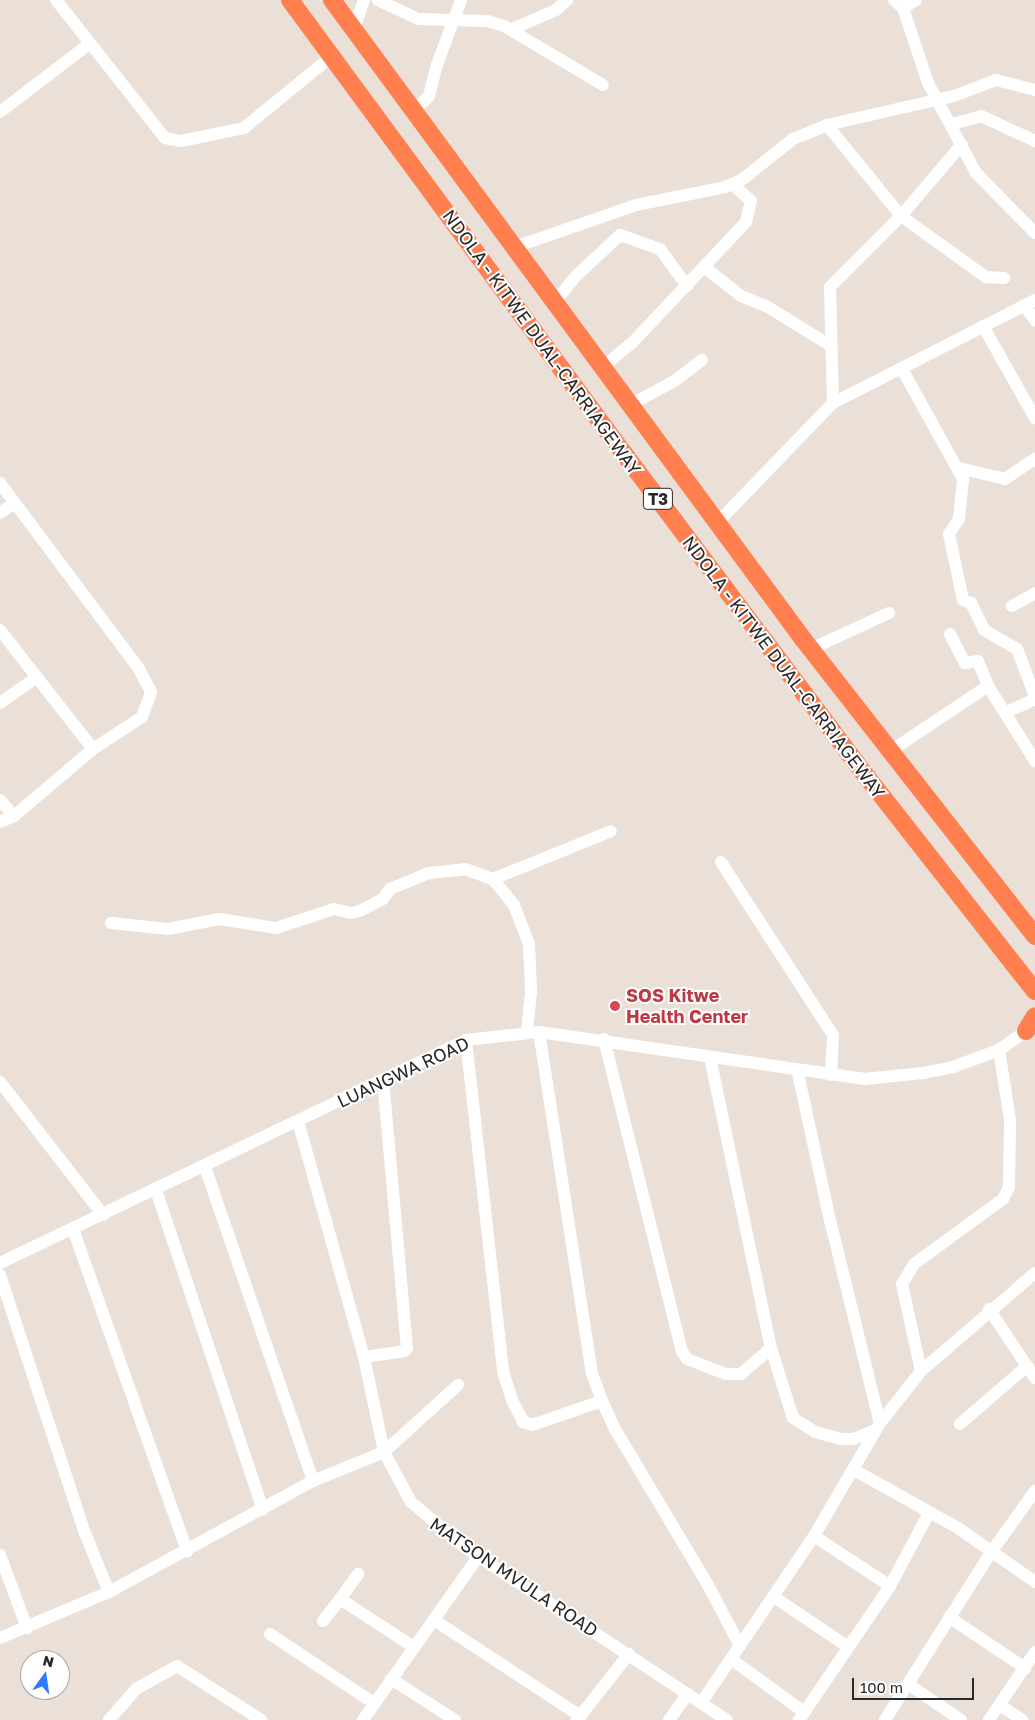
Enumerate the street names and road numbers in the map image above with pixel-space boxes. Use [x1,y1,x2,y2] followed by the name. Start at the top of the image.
[438,205,646,479] street label: NDOLA - KITWE DUAL-CARRIAGEWAY
[642,486,674,512] road number: T3
[678,532,890,802] street label: NDOLA - KITWE DUAL-CARRIAGEWAY
[334,1032,472,1112] street label: LUANGWA ROAD
[426,1513,602,1641] street label: MATSON MVULA ROAD

